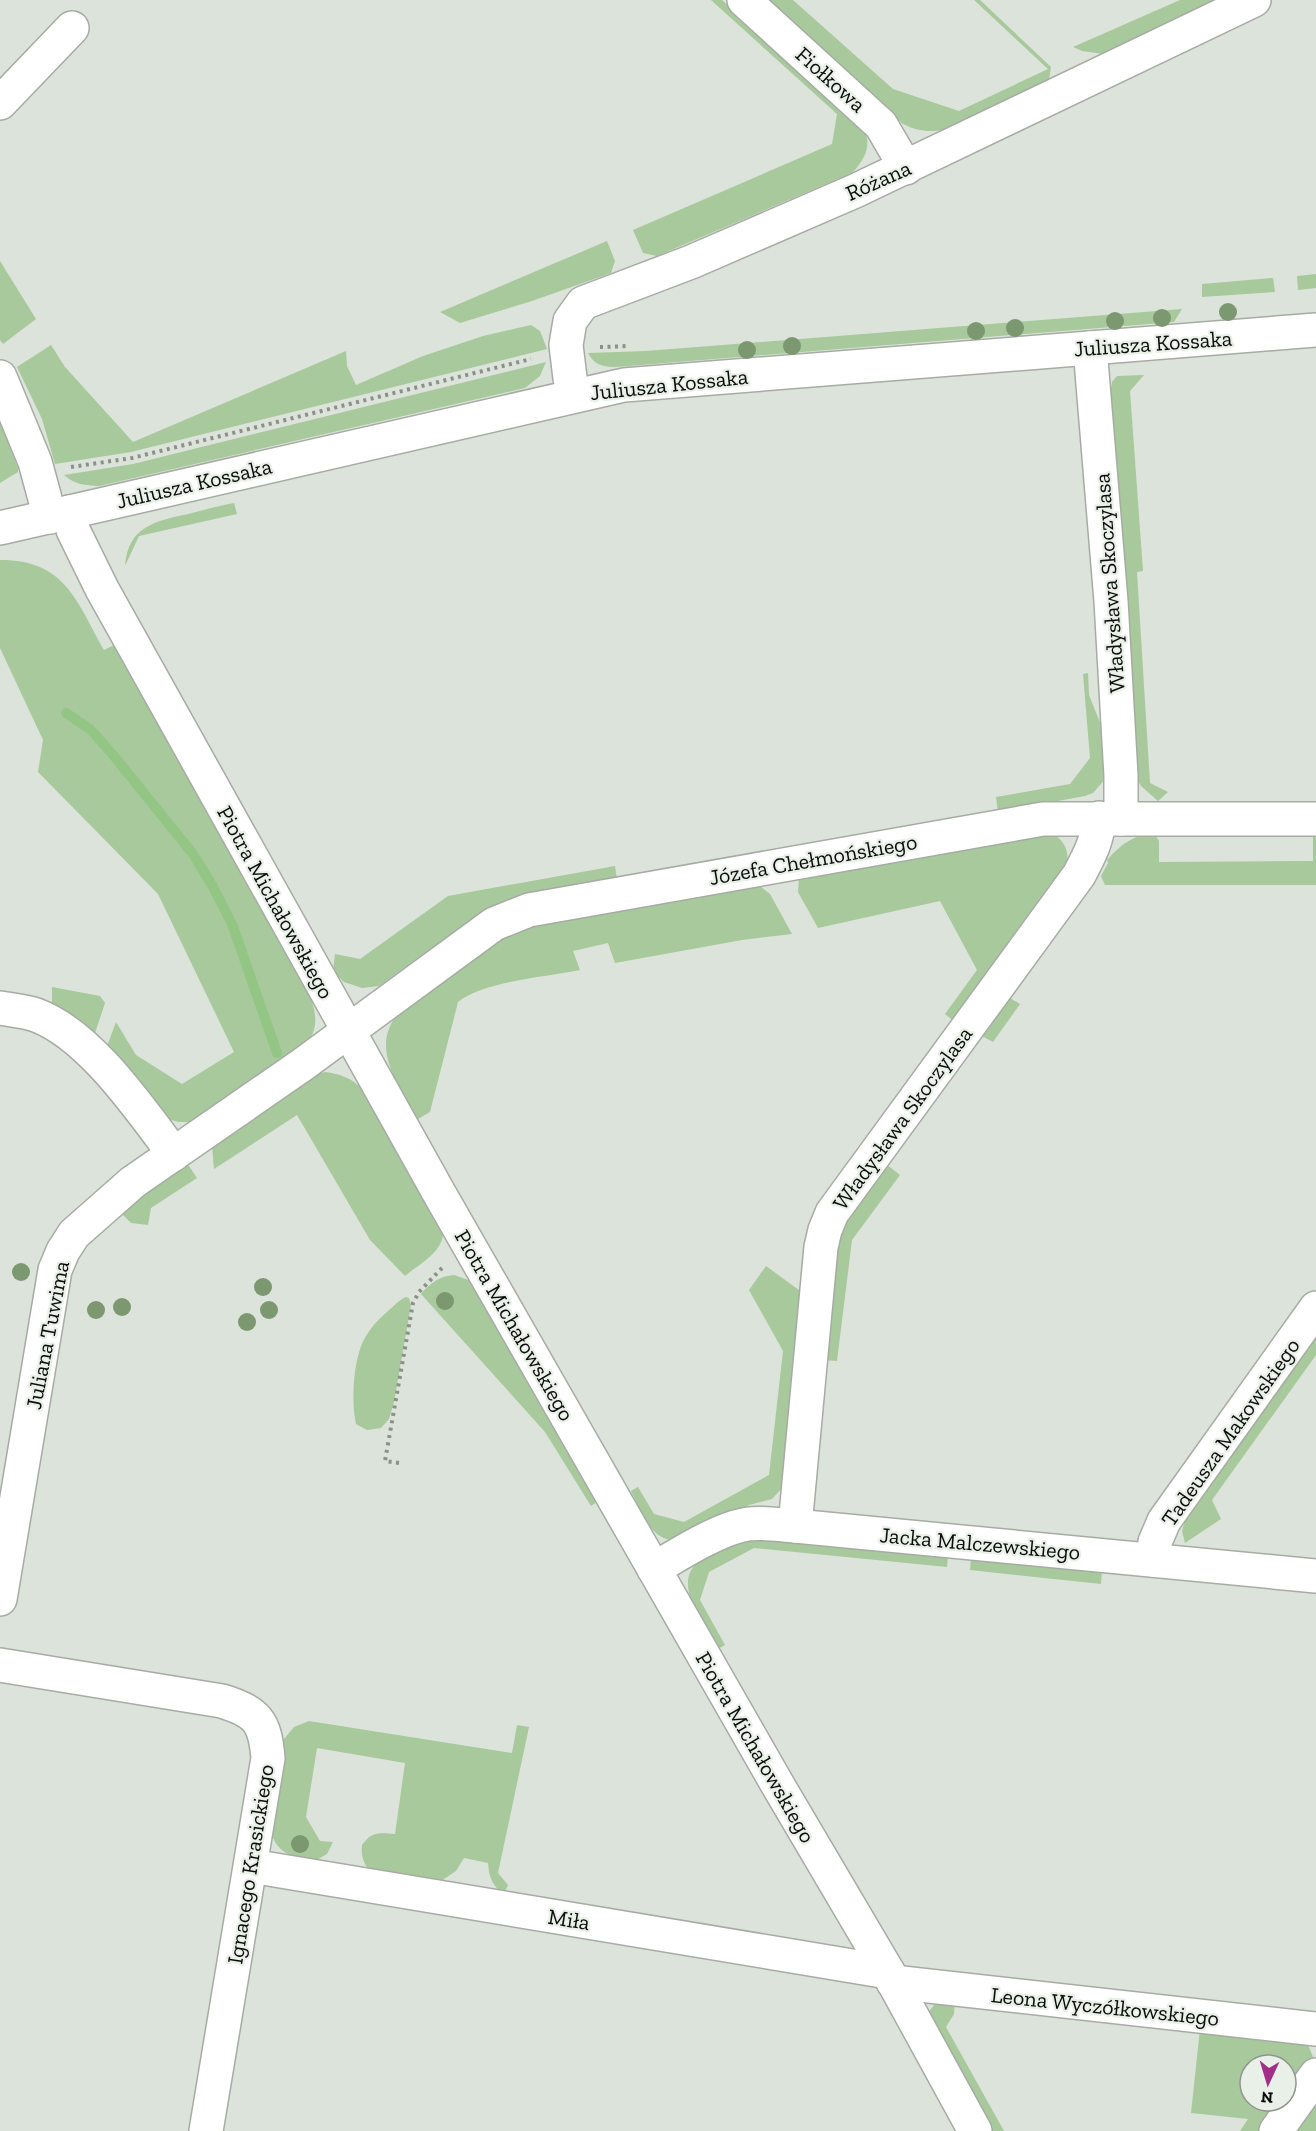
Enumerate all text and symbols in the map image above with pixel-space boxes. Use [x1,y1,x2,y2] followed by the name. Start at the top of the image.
[790,41,872,118] street label: Fiołkowa
[841,154,915,207] street label: Różana
[1073,324,1233,363] street label: Juliusza Kossaka
[589,363,750,406] street label: Juliusza Kossaka
[114,452,275,514] street label: Juliusza Kossaka
[1088,472,1131,694] street label: Władysława Skoczylasa
[211,801,340,1003] street label: Piotra Michałowskiego
[707,828,919,891] street label: Józefa Chełmońskiego
[827,1021,978,1215] street label: Władysława Skoczylasa
[449,1225,580,1426] street label: Piotra Michałowskiego
[20,1258,75,1412] street label: Juliana Tuwima
[1155,1333,1306,1531] street label: Tadeusza Makowskiego
[879,1521,1081,1566] street label: Jacka Malczewskiego
[690,1647,821,1848] street label: Piotra Michałowskiego
[221,1762,280,1966] street label: Ignacego Krasickiego
[546,1903,592,1936] street label: Miła
[990,1981,1220,2032] street label: Leona Wyczółkowskiego
[1238,2053,1298,2113] north arrow
[1260,2088,1274,2107] text: N

